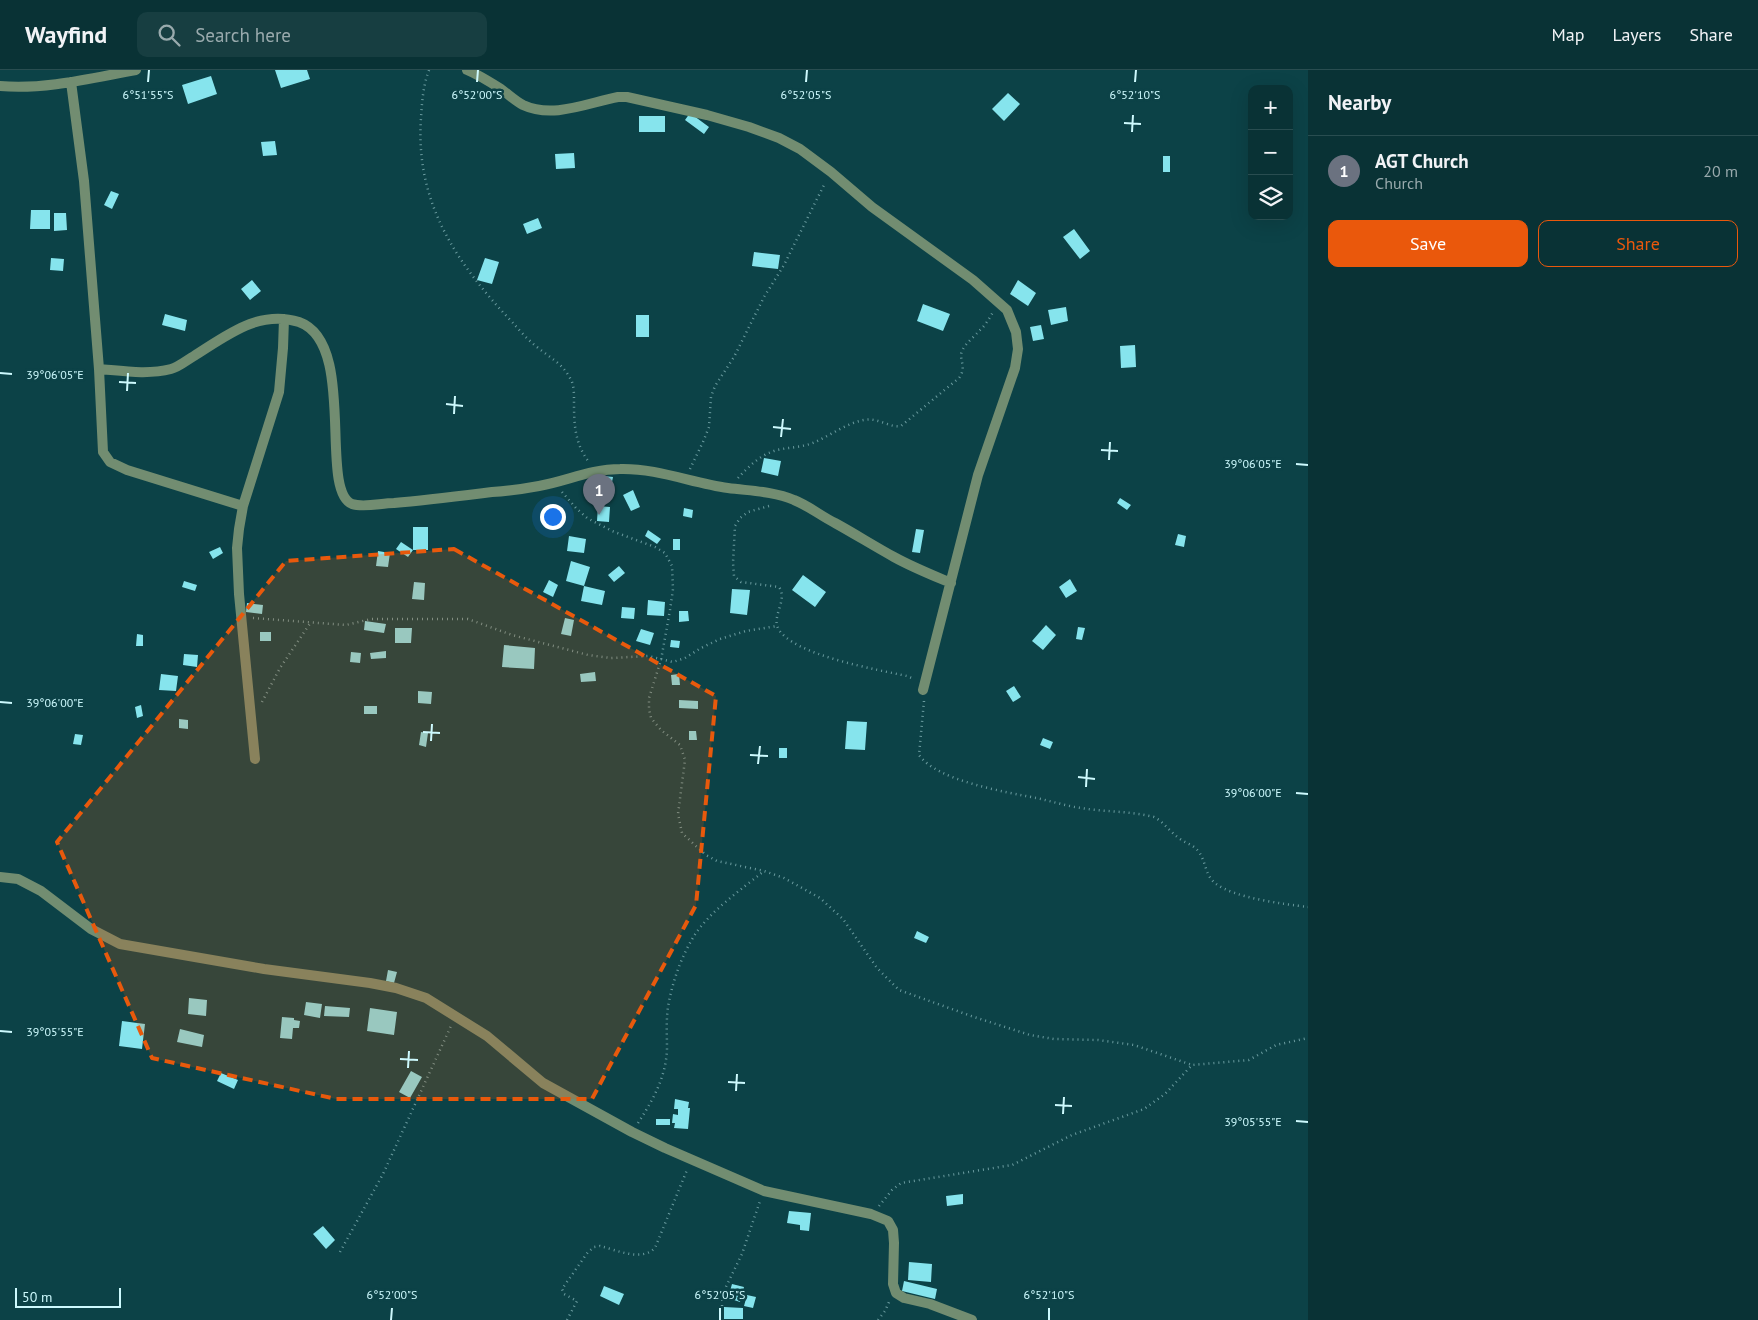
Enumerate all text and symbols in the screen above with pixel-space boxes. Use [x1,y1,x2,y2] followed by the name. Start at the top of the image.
[137,12,487,57] search box
[25,19,107,50] text: Wayfind
[155,21,183,49] icon: search
[195,23,291,47] text: Search here
[1552,23,1584,46] text: Map
[1612,23,1661,46] text: Layers
[1689,23,1733,46] text: Share
[1248,85,1293,220] map controls
[1248,85,1293,130] button: +
[123,87,173,102] text: 6°51'55"S
[452,87,502,102] text: 6°52'00"S
[781,87,831,102] text: 6°52'05"S
[1110,87,1160,102] text: 6°52'10"S
[1328,89,1391,116] text: Nearby
[1248,130,1293,175] button: −
[1375,149,1469,173] text: AGT Church
[1339,161,1349,181] text: 1
[1703,161,1738,181] text: 20 m
[1375,173,1423,193] text: Church
[1248,175,1293,220] button: layers
[1328,220,1528,267] button: Save
[1538,220,1738,267] button: Share
[26,367,84,382] text: 39°06'05"E
[1224,456,1282,471] text: 39°06'05"E
[583,474,615,515] pin: 1
[540,504,566,530] your location
[26,695,84,710] text: 39°06'00"E
[1224,785,1282,800] text: 39°06'00"E
[26,1024,84,1039] text: 39°05'55"E
[1224,1114,1282,1129] text: 39°05'55"E
[15,1285,121,1308] scale bar
[367,1287,417,1302] text: 6°52'00"S
[695,1287,745,1302] text: 6°52'05"S
[1024,1287,1074,1302] text: 6°52'10"S
[22,1288,52,1306] text: 50 m

